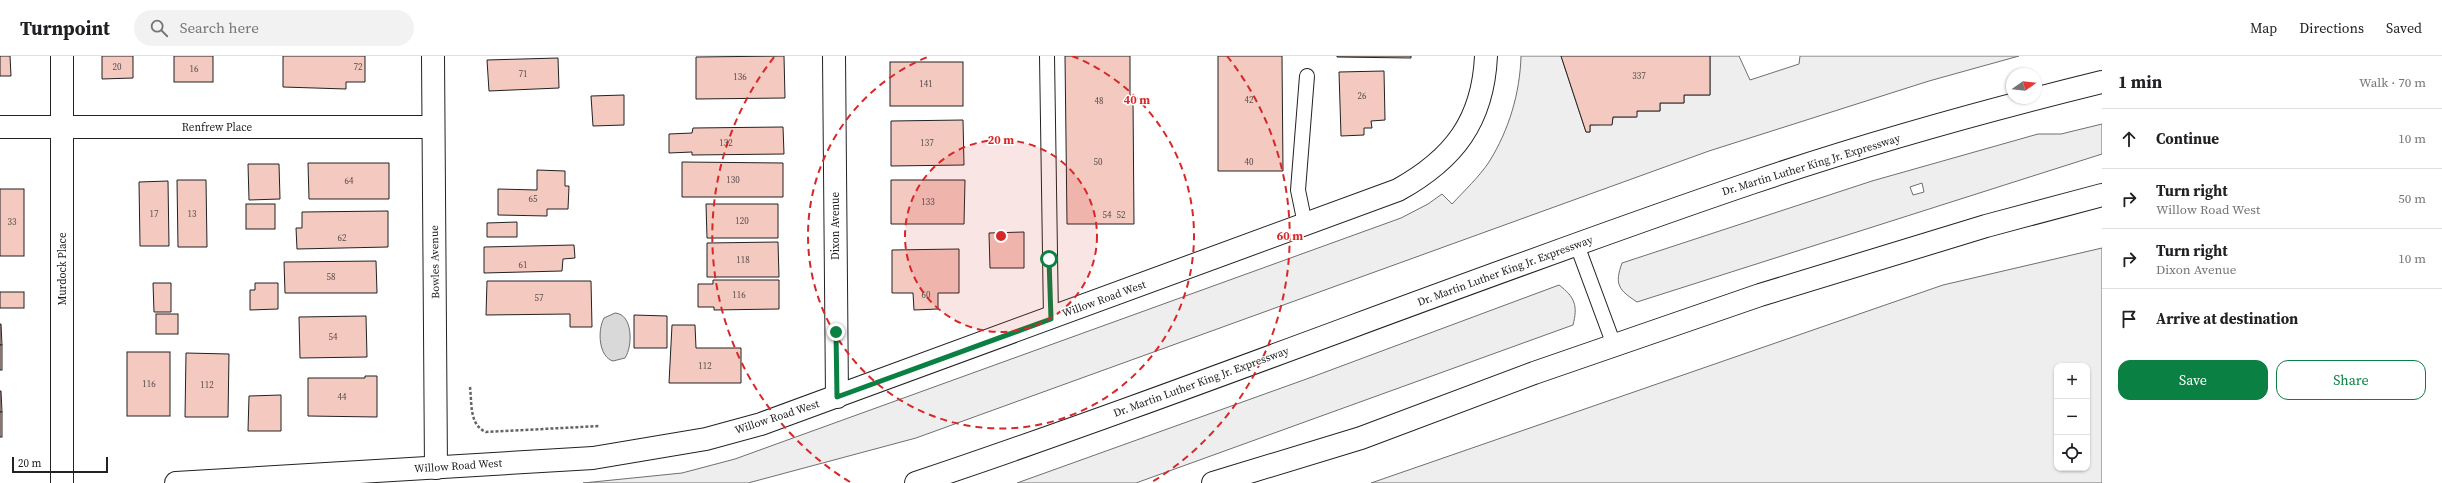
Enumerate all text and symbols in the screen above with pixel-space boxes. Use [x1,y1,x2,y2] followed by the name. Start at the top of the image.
[134,10,414,46] search box
[20,15,110,41] text: Turnpoint
[148,17,170,39] icon: search
[180,17,259,38] text: Search here
[2250,18,2277,38] text: Map
[2299,18,2364,38] text: Directions
[2386,18,2422,38] text: Saved
[112,61,122,73] house number: 20
[353,61,363,73] house number: 72
[189,63,199,75] house number: 16
[518,68,528,80] house number: 71
[2006,68,2042,104] north arrow
[1632,70,1646,82] house number: 337
[2118,70,2162,94] text: 1 min
[733,71,747,83] house number: 136
[2359,74,2426,91] text: Walk · 70 m
[919,78,933,90] house number: 141
[1357,90,1367,102] house number: 26
[1124,92,1150,108] text: 40 m
[1244,94,1254,106] house number: 42
[1094,95,1104,107] house number: 48
[182,120,253,135] street label: Renfrew Place
[2118,128,2140,150] icon: ahead
[2156,128,2219,149] text: Continue
[2398,130,2426,147] text: 10 m
[1720,131,1902,199] street label: Dr. Martin Luther King Jr. Expressway
[988,132,1014,148] text: 20 m
[719,137,733,149] house number: 132
[920,137,934,149] house number: 137
[1093,156,1103,168] house number: 50
[1244,156,1254,168] house number: 40
[726,174,740,186] house number: 130
[344,175,354,187] house number: 64
[2156,180,2228,201] text: Turn right
[2118,188,2140,210] icon: right
[2398,190,2426,207] text: 50 m
[828,192,843,260] street label: Dixon Avenue
[528,193,538,205] house number: 65
[921,196,935,208] house number: 133
[2156,201,2260,218] text: Willow Road West
[149,208,159,220] house number: 17
[187,208,197,220] house number: 13
[1102,209,1112,221] house number: 54
[1116,209,1126,221] house number: 52
[735,215,749,227] house number: 120
[7,216,17,228] house number: 33
[427,225,443,299] street label: Bowles Avenue
[1277,228,1303,244] text: 60 m
[994,229,1008,243] centre of rings
[55,232,70,305] street label: Murdock Place
[337,232,347,244] house number: 62
[1415,232,1595,310] street label: Dr. Martin Luther King Jr. Expressway
[2156,240,2228,261] text: Turn right
[2118,248,2140,270] icon: right
[1040,250,1058,268] route start
[2398,250,2426,267] text: 10 m
[736,254,750,266] house number: 118
[518,259,528,271] house number: 61
[2156,261,2236,278] text: Dixon Avenue
[326,271,336,283] house number: 58
[1060,277,1148,321] street label: Willow Road West
[732,289,746,301] house number: 116
[921,289,931,301] house number: 60
[534,292,544,304] house number: 57
[2118,308,2140,330] icon: arrive
[2156,308,2298,329] text: Arrive at destination
[827,323,845,341] route end
[328,331,338,343] house number: 54
[1111,343,1291,421] street label: Dr. Martin Luther King Jr. Expressway
[698,360,712,372] house number: 112
[2118,360,2268,400] button: Save
[2276,360,2426,400] button: Share
[2054,363,2090,471] map controls
[2054,363,2090,399] button: +
[142,378,156,390] house number: 116
[200,379,214,391] house number: 112
[337,391,347,403] house number: 44
[733,396,822,438] street label: Willow Road West
[2054,399,2090,435] button: −
[2054,435,2090,471] button: locate
[12,455,108,474] scale bar
[414,455,503,477] street label: Willow Road West
[18,456,41,471] text: 20 m

